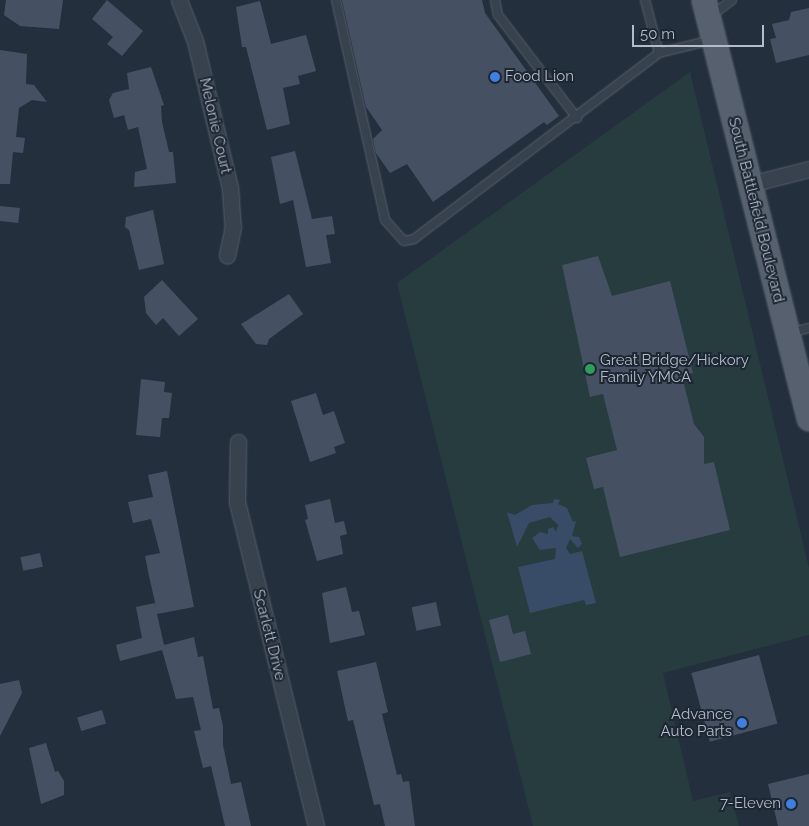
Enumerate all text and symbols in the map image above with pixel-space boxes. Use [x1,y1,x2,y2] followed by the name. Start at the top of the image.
[634,15,766,47] scale bar
[640,25,675,43] text: 50 m
[505,68,574,86] place label: Food Lion
[489,71,501,83] marker: Food Lion
[195,76,235,176] street label: Melonie Court
[724,116,788,304] street label: South Battlefield Boulevard
[600,351,749,386] place label: Great Bridge/Hickory Family YMCA
[584,363,596,375] marker: Great Bridge/Hickory Family YMCA
[249,588,289,682] street label: Scarlett Drive
[661,705,732,740] place label: Advance Auto Parts
[736,717,748,729] marker: Advance Auto Parts
[720,795,781,813] place label: 7-Eleven
[785,798,797,810] marker: 7-Eleven

